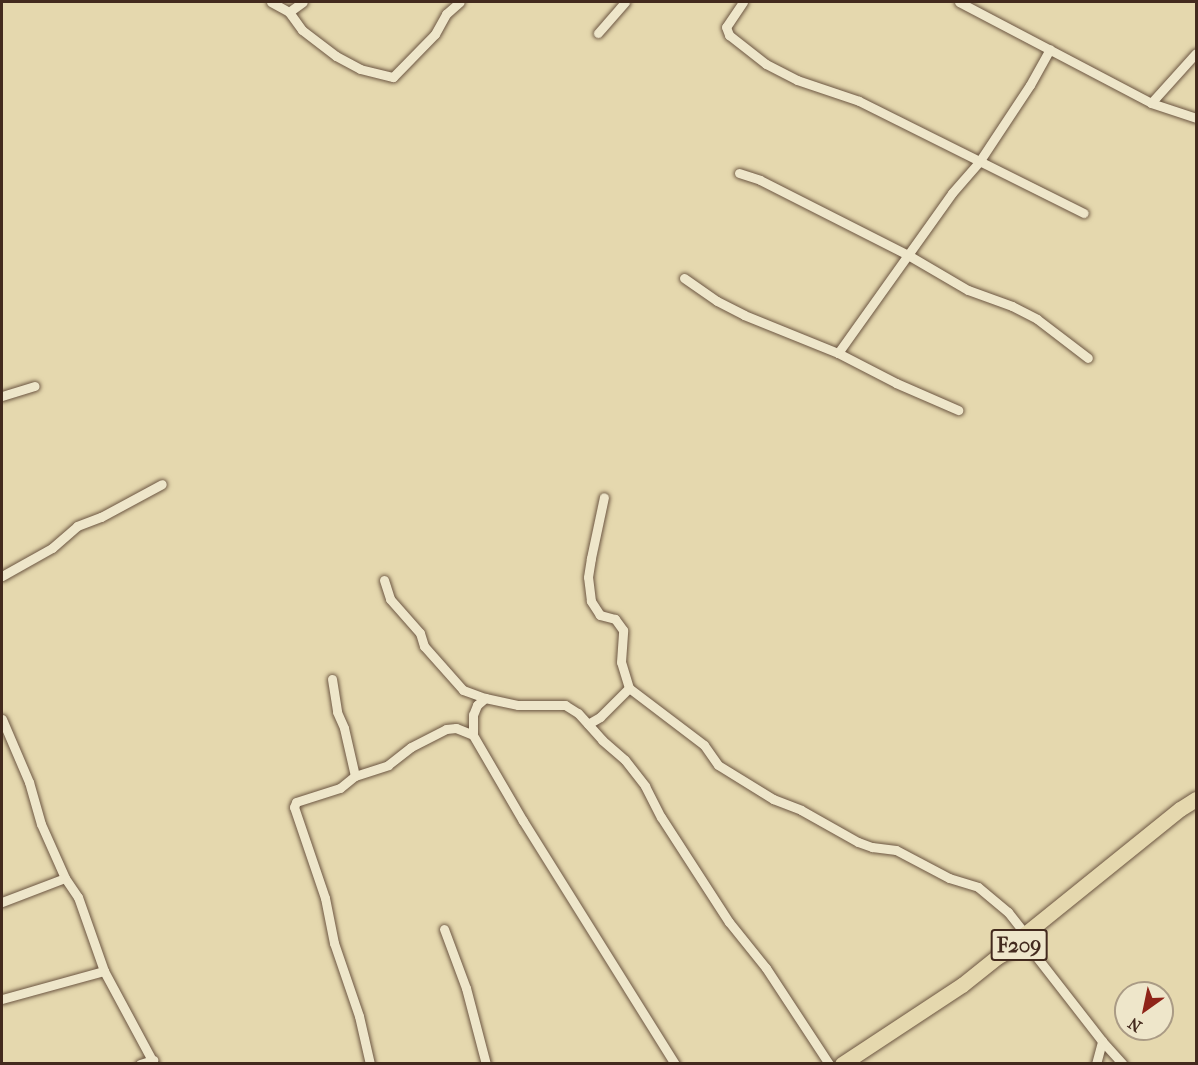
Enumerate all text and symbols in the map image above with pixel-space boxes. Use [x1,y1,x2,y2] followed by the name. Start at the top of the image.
[990,927,1048,963] road number: F209
[1114,981,1174,1041] north arrow
[1125,1014,1145,1036] text: N

